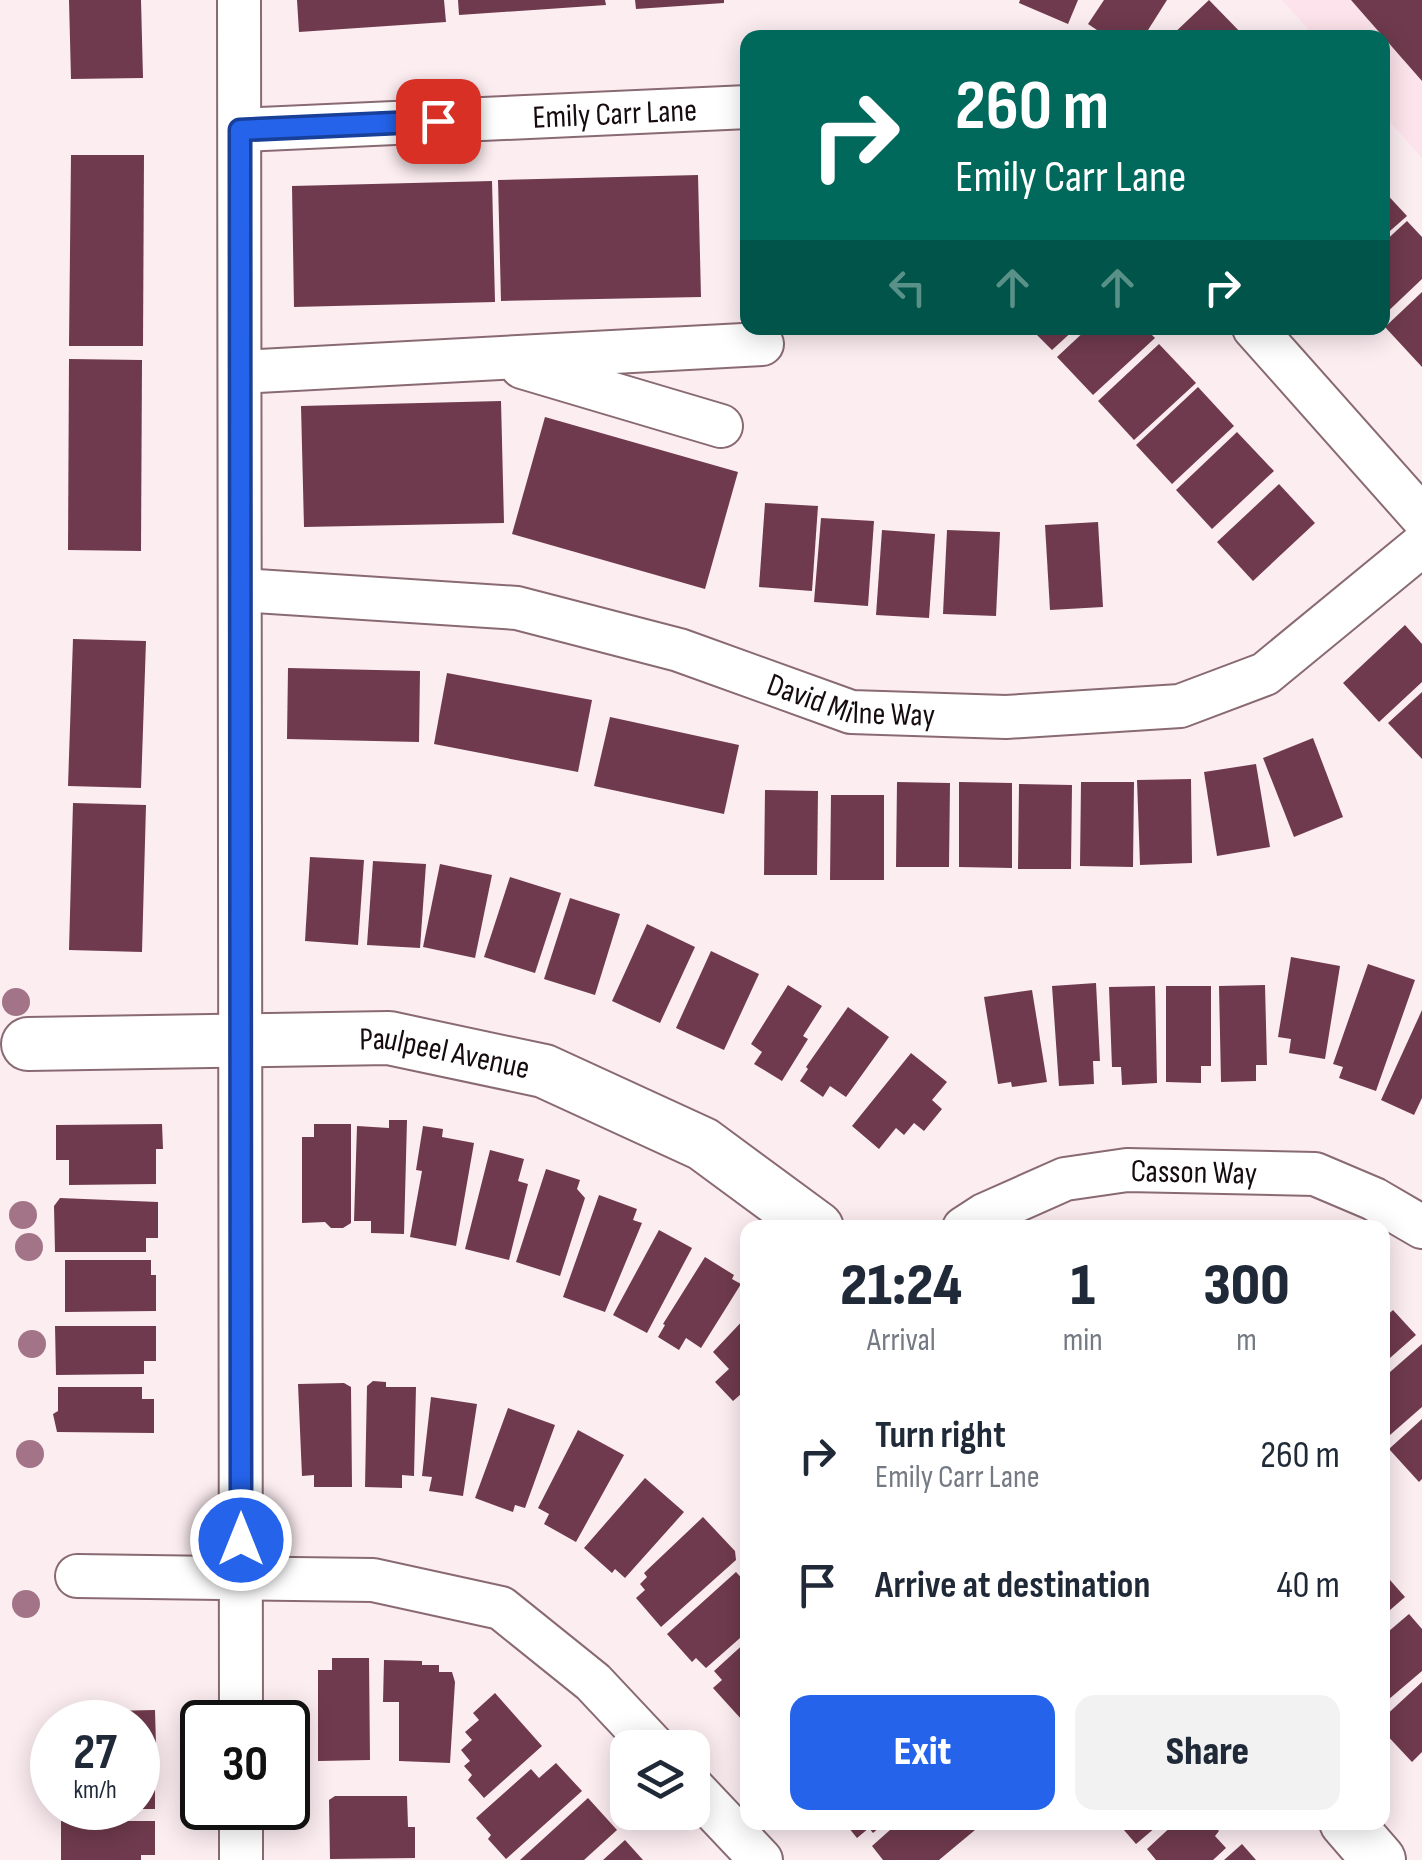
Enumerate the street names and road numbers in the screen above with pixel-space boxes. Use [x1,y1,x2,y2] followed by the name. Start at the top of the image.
[532,91,698,138] street label: Emily Carr Lane
[762,665,935,736] street label: David Milne Way
[359,1020,533,1088] street label: Paulpeel Avenue
[1130,1152,1257,1194] street label: Casson Way

